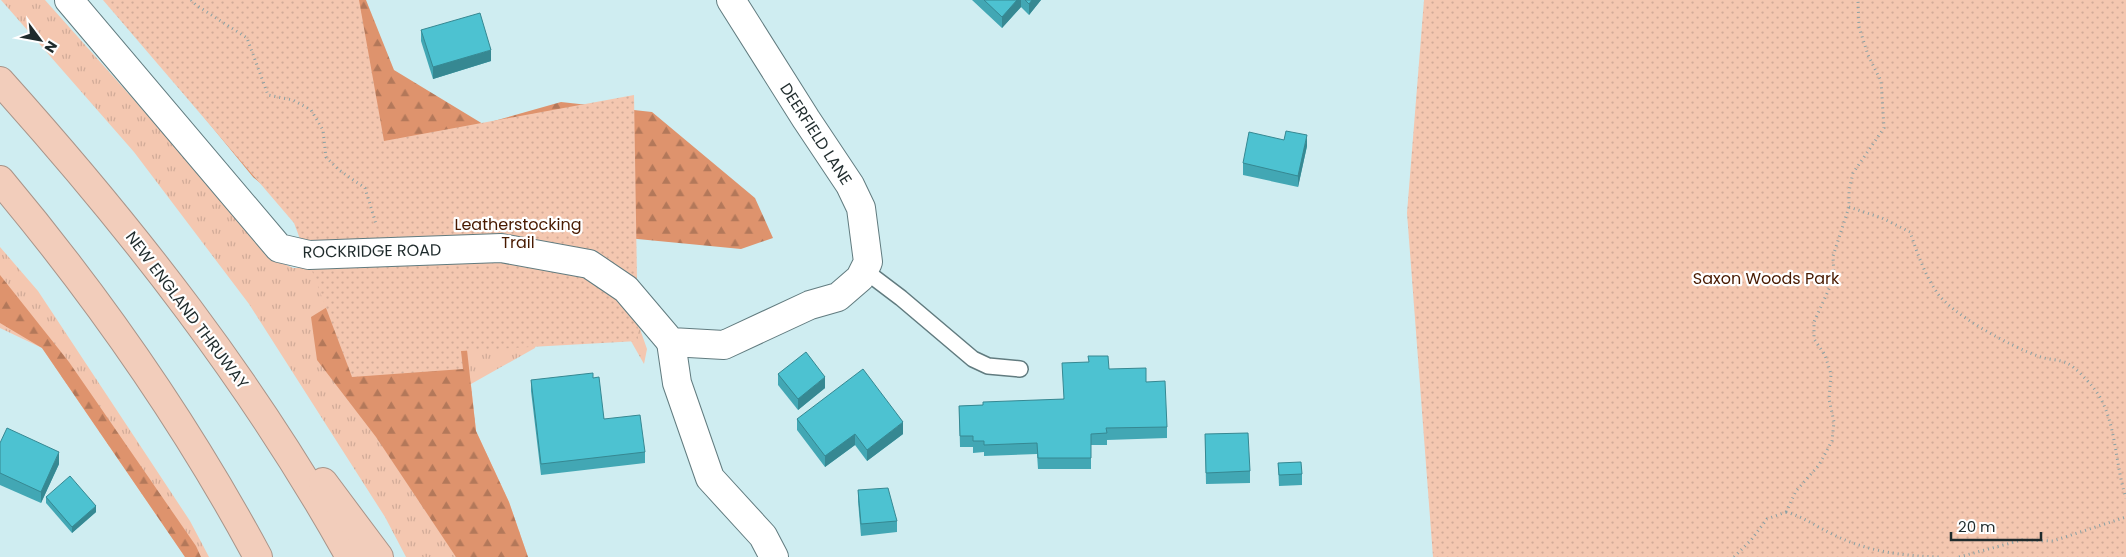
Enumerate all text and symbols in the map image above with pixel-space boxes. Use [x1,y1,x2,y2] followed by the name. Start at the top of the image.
[15,15,65,65] north arrow
[40,37,62,57] text: N
[774,79,858,189] street label: DEERFIELD LANE
[455,213,581,254] park label: Leatherstocking Trail
[120,226,254,394] street label: NEW ENGLAND THRUWAY
[303,238,441,264] street label: ROCKRIDGE ROAD
[1693,267,1840,290] park label: Saxon Woods Park
[1951,510,2041,542] scale bar
[1958,516,1996,537] text: 20 m

